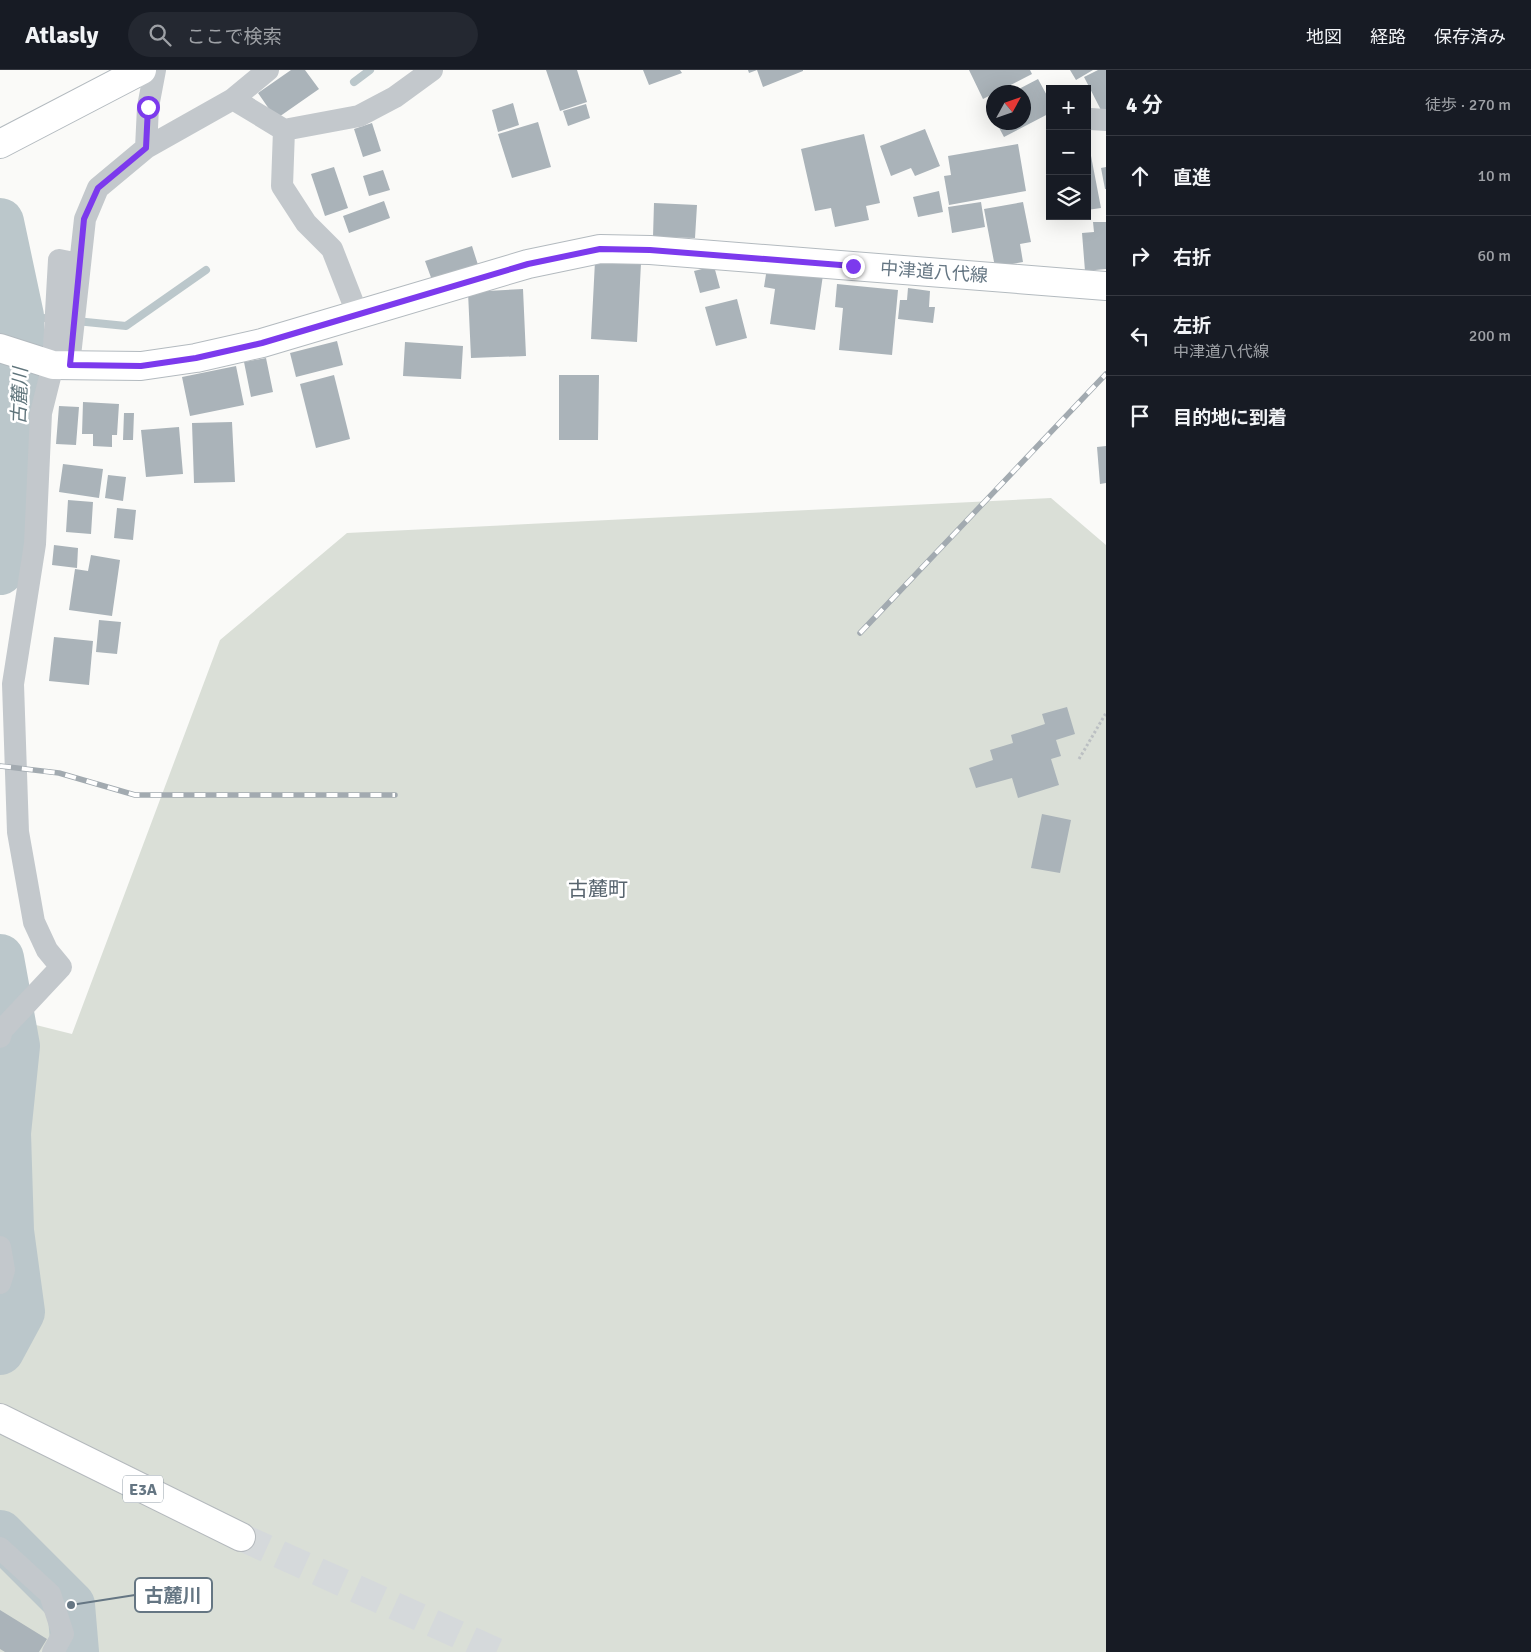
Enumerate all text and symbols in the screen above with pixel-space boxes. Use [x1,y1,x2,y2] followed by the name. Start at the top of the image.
[128,12,478,57] search box
[25,20,98,50] text: Atlasly
[146,21,174,49] icon: search
[186,25,281,49] text: ここで検索
[1306,26,1342,48] text: 地図
[1370,26,1406,48] text: 経路
[1434,26,1506,48] text: 保存済み
[986,85,1031,130] north arrow
[1046,85,1091,220] map controls
[1046,85,1091,130] button: +
[1126,92,1163,118] text: 4 分
[1425,95,1511,115] text: 徒歩 · 270 m
[137,96,160,119] route start
[1046,130,1091,175] button: −
[1126,162,1154,190] icon: ahead
[1173,166,1211,190] text: 直進
[1477,166,1511,186] text: 10 m
[1046,175,1091,220] button: layers
[1126,242,1154,270] icon: right
[1173,246,1211,270] text: 右折
[1477,246,1511,266] text: 60 m
[842,255,865,278] route end
[879,257,989,287] street label: 中津道八代線
[1173,314,1211,338] text: 左折
[1126,322,1154,350] icon: left
[1469,326,1511,346] text: 200 m
[1173,342,1269,362] text: 中津道八代線
[7,365,33,425] water label: 古麓川
[1126,402,1154,430] icon: arrive
[1173,406,1287,430] text: 目的地に到着
[568,877,628,902] district label: 古麓町
[123,1476,163,1502] road number: E3A
[135,1578,212,1612] callout: 古麓川
[144,1584,202,1608] text: 古麓川

